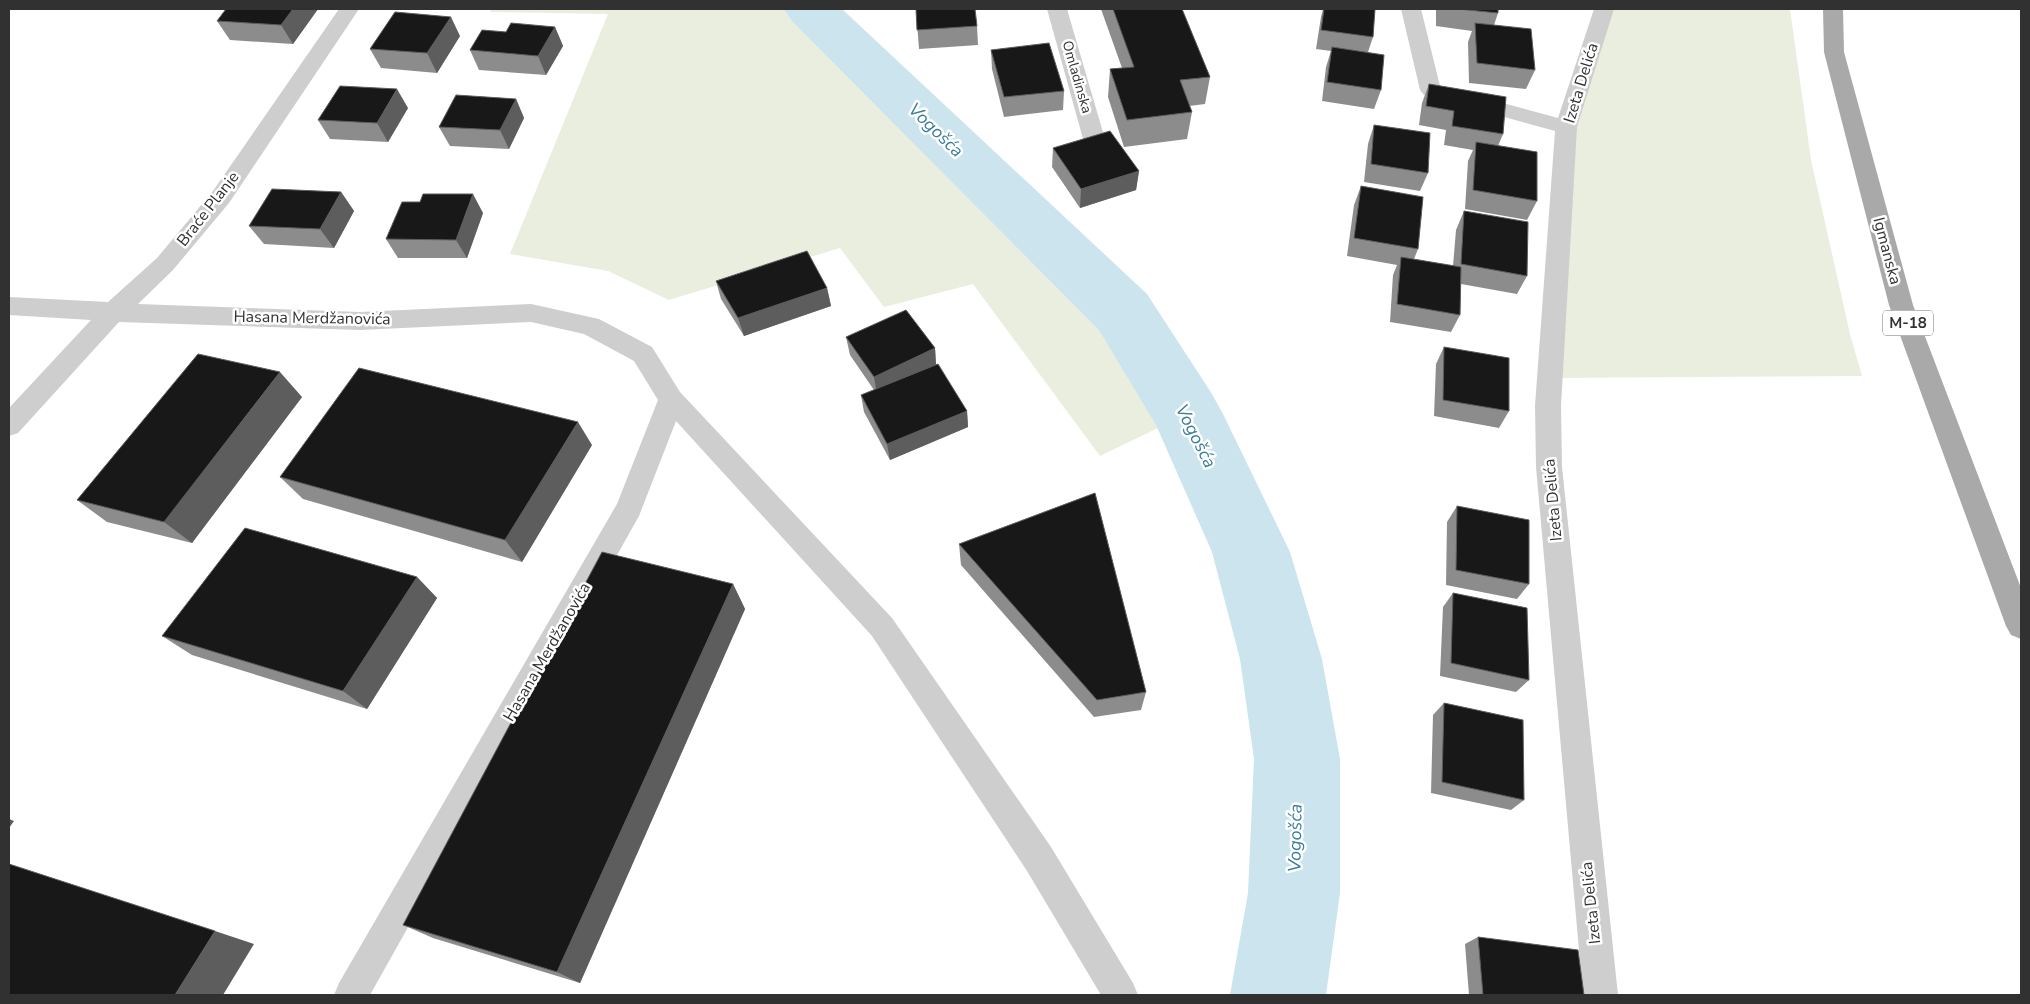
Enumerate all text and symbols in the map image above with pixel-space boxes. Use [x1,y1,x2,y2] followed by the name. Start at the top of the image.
[1058,38,1096,116] street label: Omladinska
[1558,40,1604,126] street label: Izeta Delića
[903,98,969,162] water label: Vogošća
[172,167,244,251] street label: Braće Planje
[1867,215,1907,287] street label: Igmanska
[233,306,391,330] street label: Hasana Merdžanovića
[1883,310,1933,336] road number: M-18
[1170,400,1222,472] water label: Vogošća
[1538,458,1568,542] street label: Izeta Delića
[498,578,596,726] street label: Hasana Merdžanovića
[1282,804,1308,872] water label: Vogošća
[1576,861,1606,945] street label: Izeta Delića

